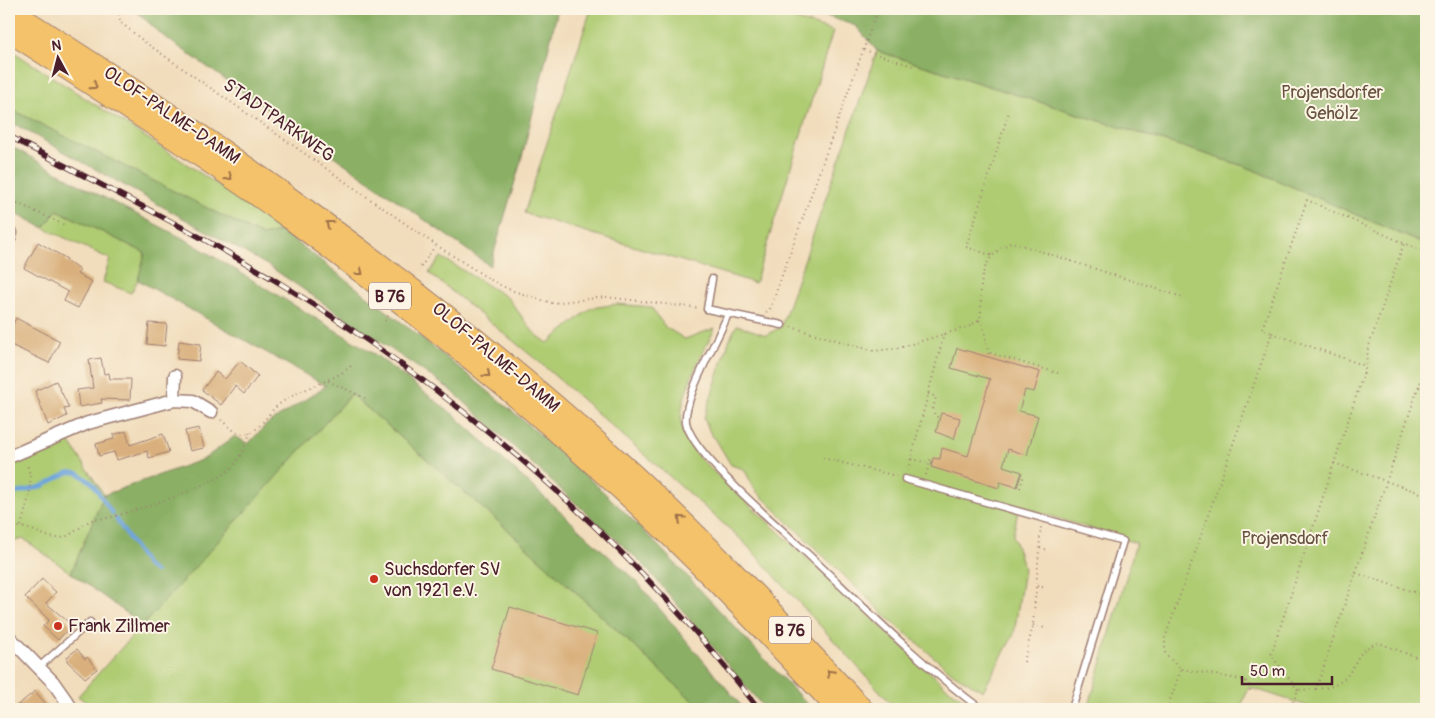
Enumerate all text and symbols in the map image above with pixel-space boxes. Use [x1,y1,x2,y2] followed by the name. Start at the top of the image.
[32,32,82,82] north arrow
[51,37,62,55] text: N
[99,61,244,170] street label: OLOF-PALME-DAMM
[219,74,339,167] street label: STADTPARKWEG
[89,80,98,90] one-way arrow
[1281,81,1384,125] park label: Projensdorfer Gehölz
[223,171,233,180] one-way arrow
[325,221,335,230] one-way arrow
[354,267,363,275] one-way arrow
[369,282,411,310] road number: B 76
[427,297,564,418] street label: OLOF-PALME-DAMM
[481,368,490,376] one-way arrow
[677,516,686,525] one-way arrow
[1241,527,1330,550] park label: Projensdorf
[383,558,500,602] place label: Suchsdorfer SV von 1921 e.V.
[368,573,380,585] marker: Suchsdorfer SV von 1921 e.V.
[68,615,171,638] place label: Frank Zillmer
[769,616,811,644] road number: B 76
[52,620,64,632] marker: Frank Zillmer
[1242,653,1332,685] scale bar
[1250,662,1285,681] text: 50 m
[827,670,836,679] one-way arrow

